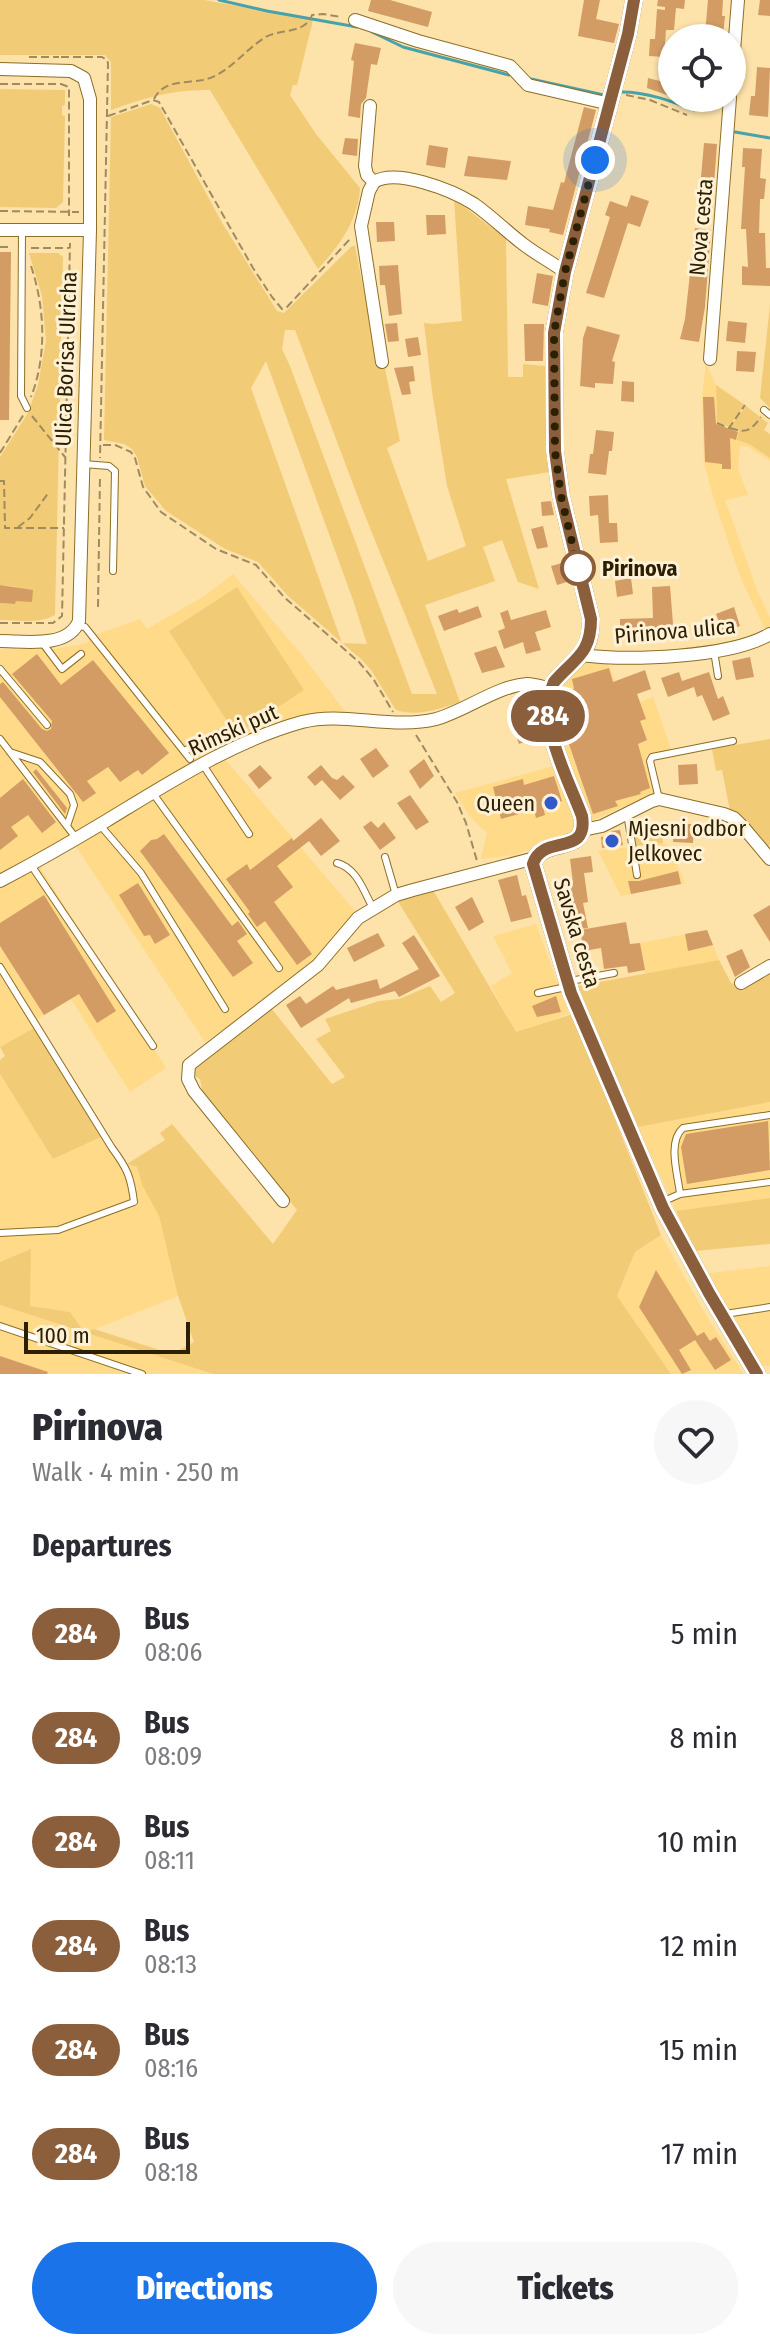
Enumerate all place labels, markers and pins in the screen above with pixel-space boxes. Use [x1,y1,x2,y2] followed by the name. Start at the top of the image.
[561,551,595,585] marker: Pirinova
[602,555,677,582] place label: Pirinova
[476,790,535,817] place label: Queen
[542,794,560,812] marker: Queen
[628,815,746,867] place label: Mjesni odbor Jelkovec
[603,832,621,850] marker: Mjesni odbor Jelkovec

